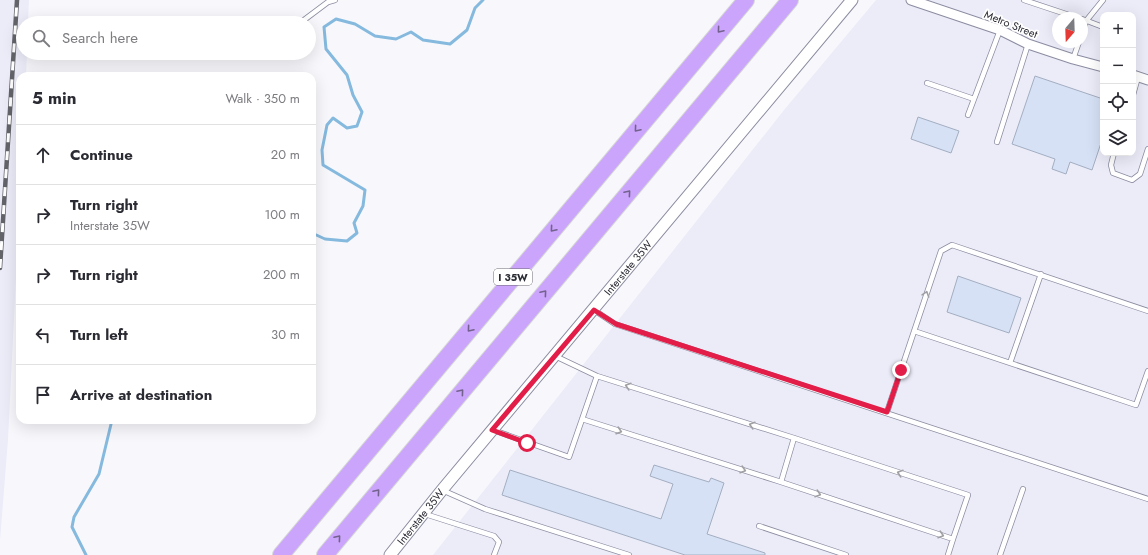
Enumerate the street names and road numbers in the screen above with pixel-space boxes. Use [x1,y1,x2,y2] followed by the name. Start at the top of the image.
[982,6,1040,42] street label: Metro Street
[600,237,656,299] street label: Interstate 35W
[494,269,532,285] road number: I 35W
[393,485,448,548] street label: Interstate 35W

